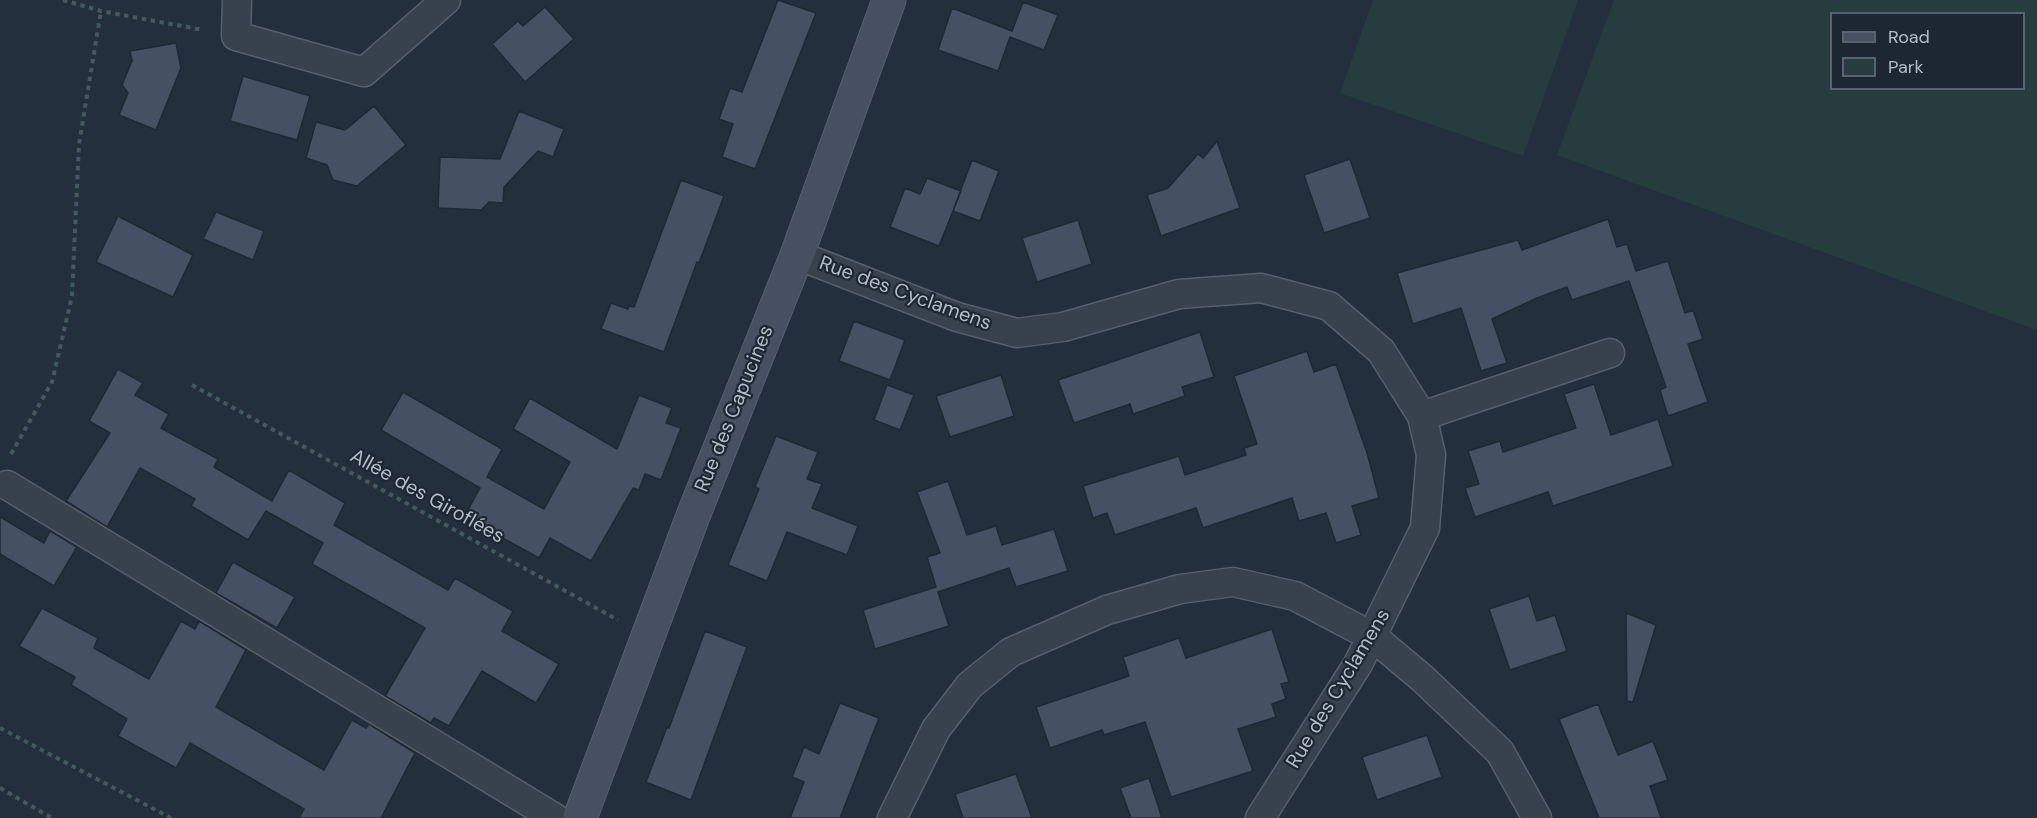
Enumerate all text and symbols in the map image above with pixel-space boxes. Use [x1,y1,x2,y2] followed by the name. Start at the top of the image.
[1830,12,2025,90] legend
[1888,25,1930,49] text: Road
[1888,55,1924,79] text: Park
[816,252,994,336] street label: Rue des Cyclamens
[691,322,779,496] street label: Rue des Capucines
[346,445,508,549] street label: Allée des Giroflées
[1282,605,1396,773] street label: Rue des Cyclamens

